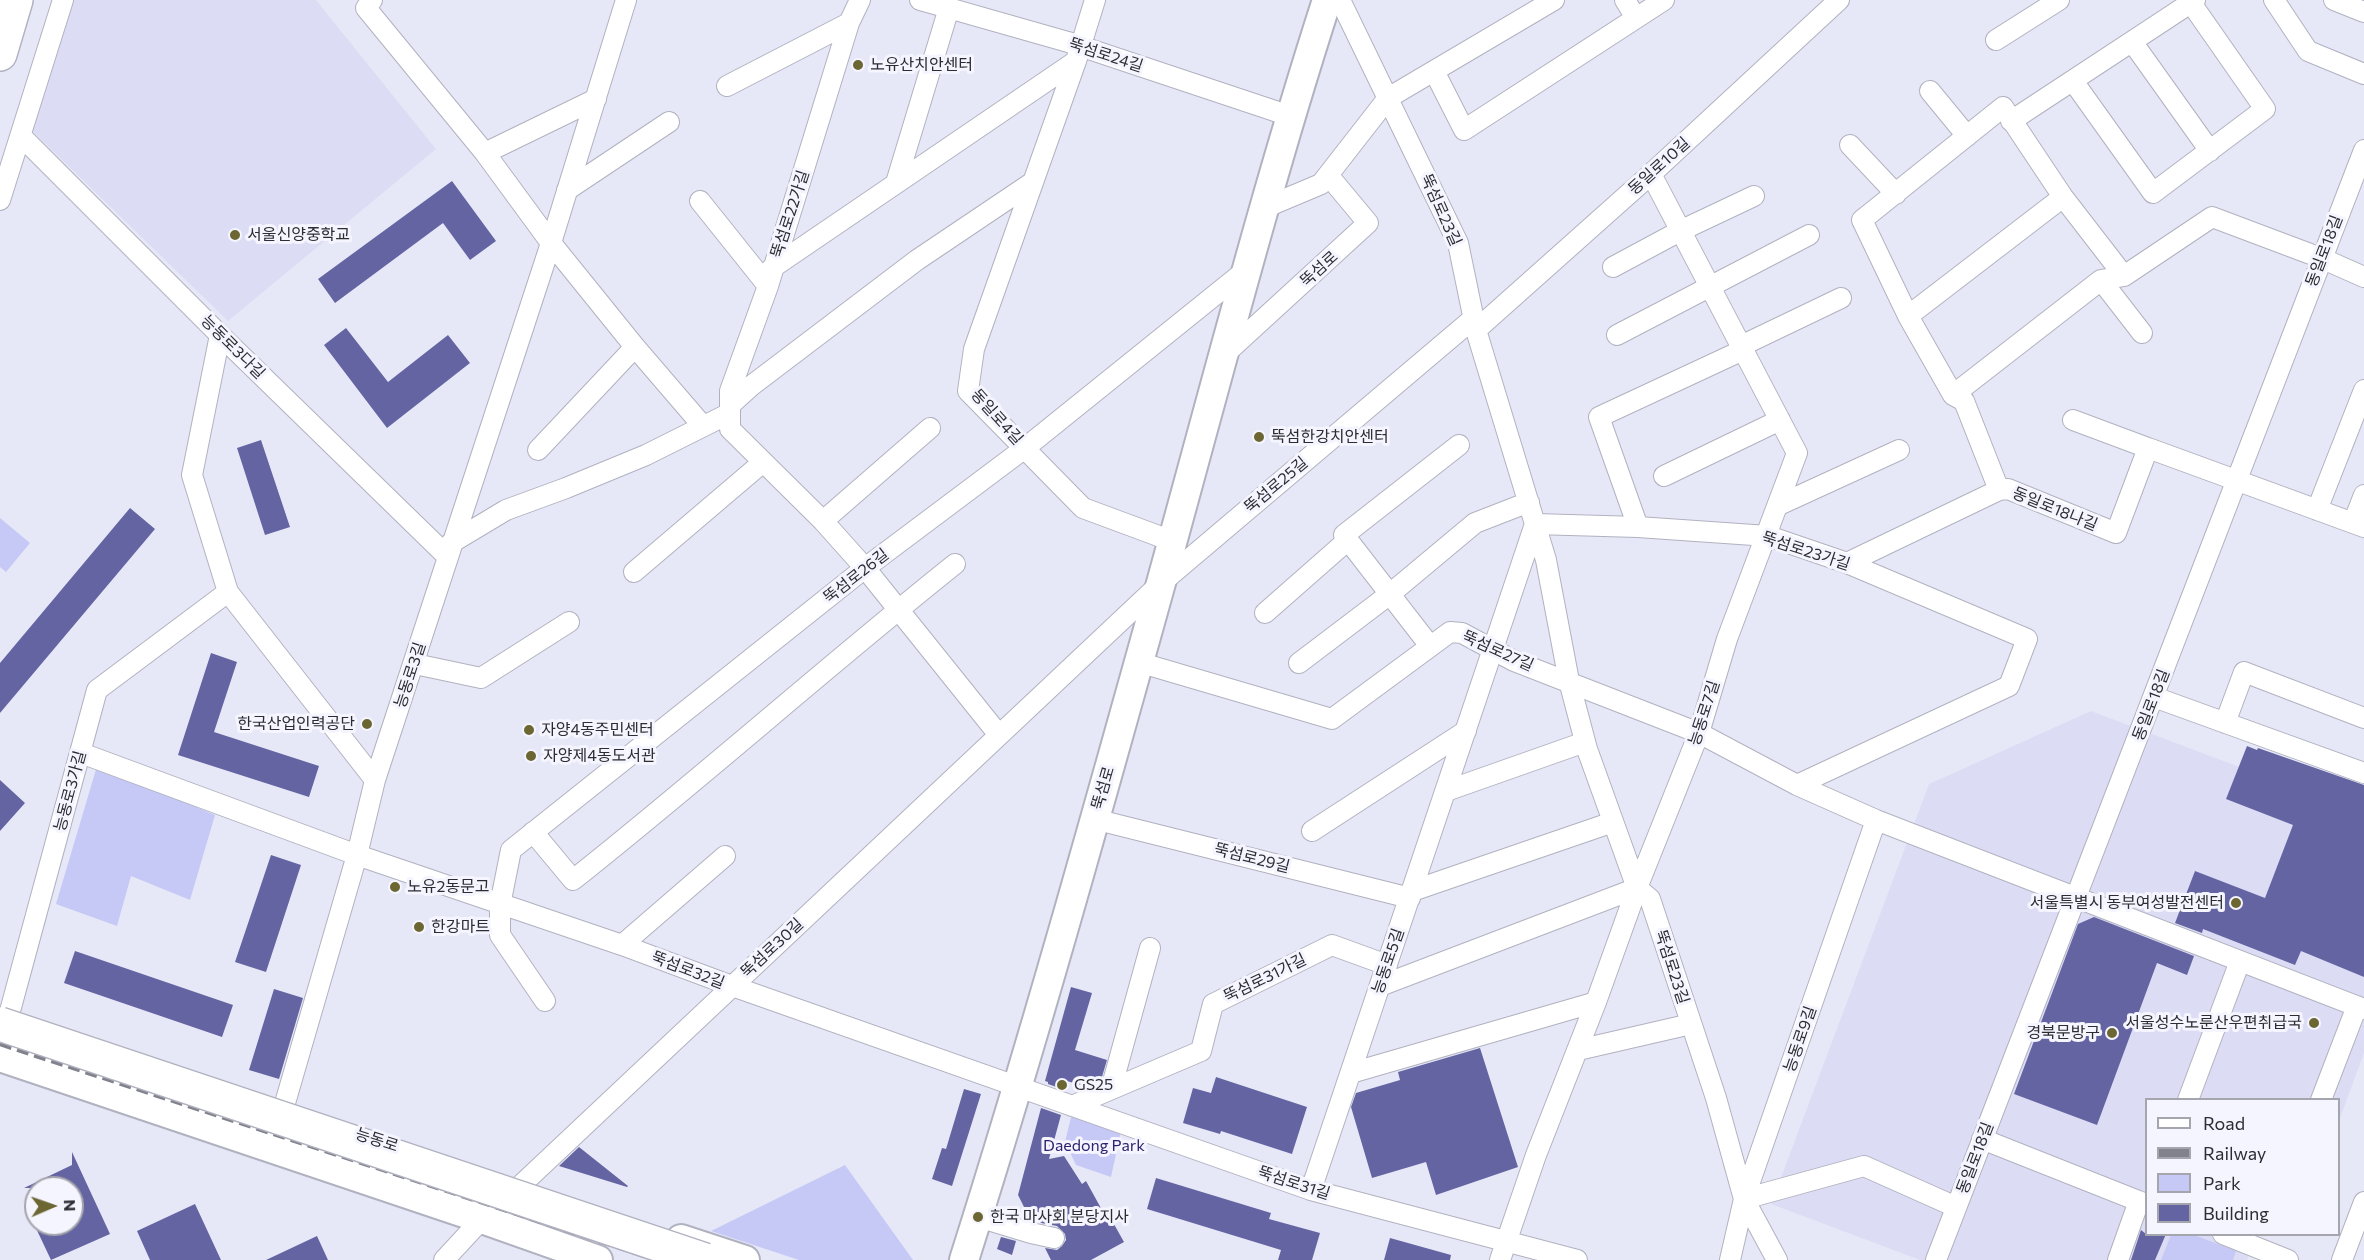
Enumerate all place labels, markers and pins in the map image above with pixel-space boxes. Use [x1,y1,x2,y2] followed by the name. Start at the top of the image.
[870,55,973,75] place label: 노유산치안센터
[851,58,865,72] marker: 노유산치안센터
[247,225,350,245] place label: 서울신양중학교
[228,228,242,242] marker: 서울신양중학교
[1271,427,1389,447] place label: 뚝섬한강치안센터
[1252,430,1266,444] marker: 뚝섬한강치안센터
[237,714,355,734] place label: 한국산업인력공단
[360,717,374,731] marker: 한국산업인력공단
[541,720,654,740] place label: 자양4동주민센터
[522,723,536,737] marker: 자양4동주민센터
[543,746,656,766] place label: 자양제4동도서관
[524,749,538,763] marker: 자양제4동도서관
[407,877,489,897] place label: 노유2동문고
[388,880,402,894] marker: 노유2동문고
[2030,893,2224,913] place label: 서울특별시 동부여성발전센터
[2229,896,2243,910] marker: 서울특별시 동부여성발전센터
[431,917,490,937] place label: 한강마트
[412,920,426,934] marker: 한강마트
[2125,1013,2302,1033] place label: 서울성수노룬산우편취급국
[2307,1016,2321,1030] marker: 서울성수노룬산우편취급국
[2026,1023,2100,1043] place label: 경북문방구
[2105,1026,2119,1040] marker: 경북문방구
[1074,1075,1113,1095] place label: GS25
[1055,1078,1069,1092] marker: GS25
[990,1207,1129,1227] place label: 한국 마사회 분당지사
[971,1210,985,1224] marker: 한국 마사회 분당지사

